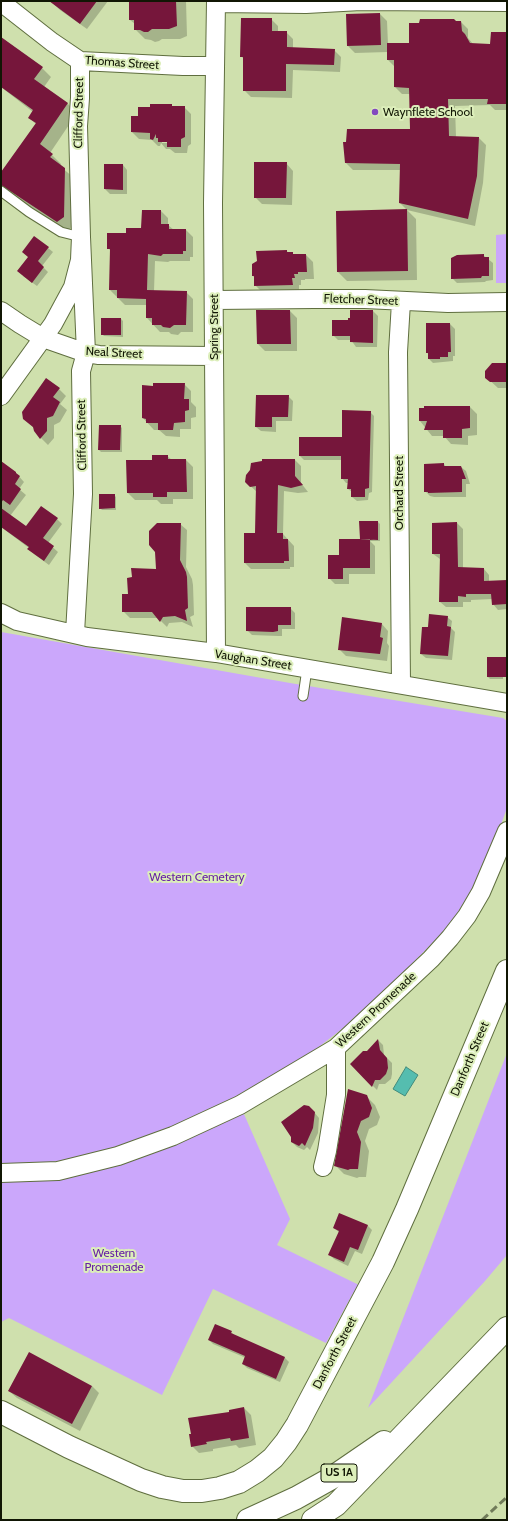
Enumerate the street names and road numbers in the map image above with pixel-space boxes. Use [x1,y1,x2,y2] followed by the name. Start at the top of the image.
[84,53,160,73] street label: Thomas Street
[71,77,87,149] street label: Clifford Street
[323,292,399,308] street label: Fletcher Street
[207,294,221,360] street label: Spring Street
[85,344,143,362] street label: Neal Street
[74,399,90,471] street label: Clifford Street
[392,456,406,530] street label: Orchard Street
[214,647,292,673] street label: Vaughan Street
[333,969,419,1051] street label: Western Promenade
[448,1020,492,1098] street label: Danforth Street
[310,1315,360,1391] street label: Danforth Street
[321,1464,357,1482] road number: US 1A

